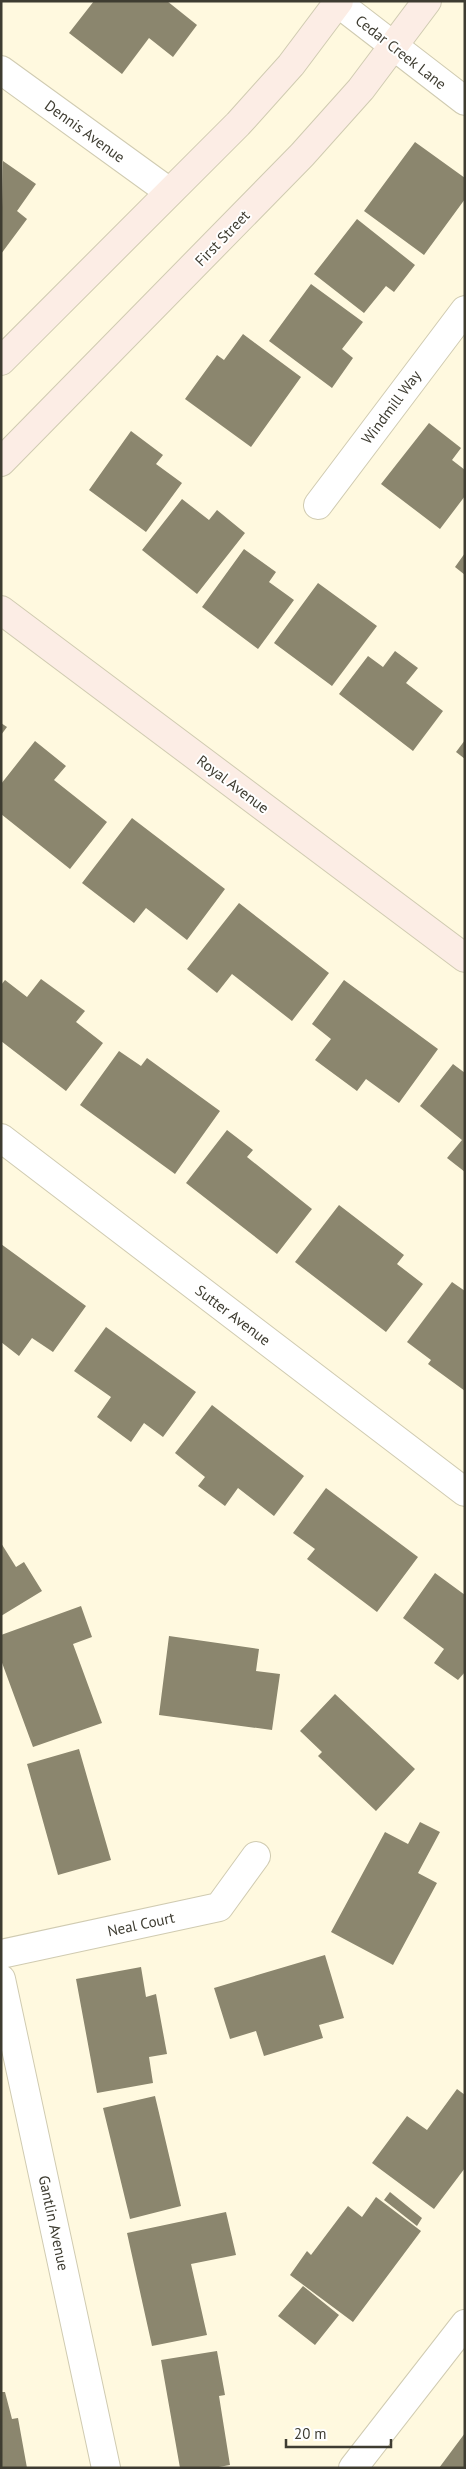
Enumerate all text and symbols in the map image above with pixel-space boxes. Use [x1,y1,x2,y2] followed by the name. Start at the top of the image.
[352,11,450,93] street label: Cedar Creek Lane
[41,96,129,166] street label: Dennis Avenue
[191,206,253,270] street label: First Street
[357,366,425,448] street label: Windmill Way
[193,751,273,817] street label: Royal Avenue
[192,1281,274,1349] street label: Sutter Avenue
[106,1908,176,1940] street label: Neal Court
[35,2174,73,2272] street label: Gantlin Avenue
[286,2416,391,2448] scale bar
[294,2424,327,2443] text: 20 m

